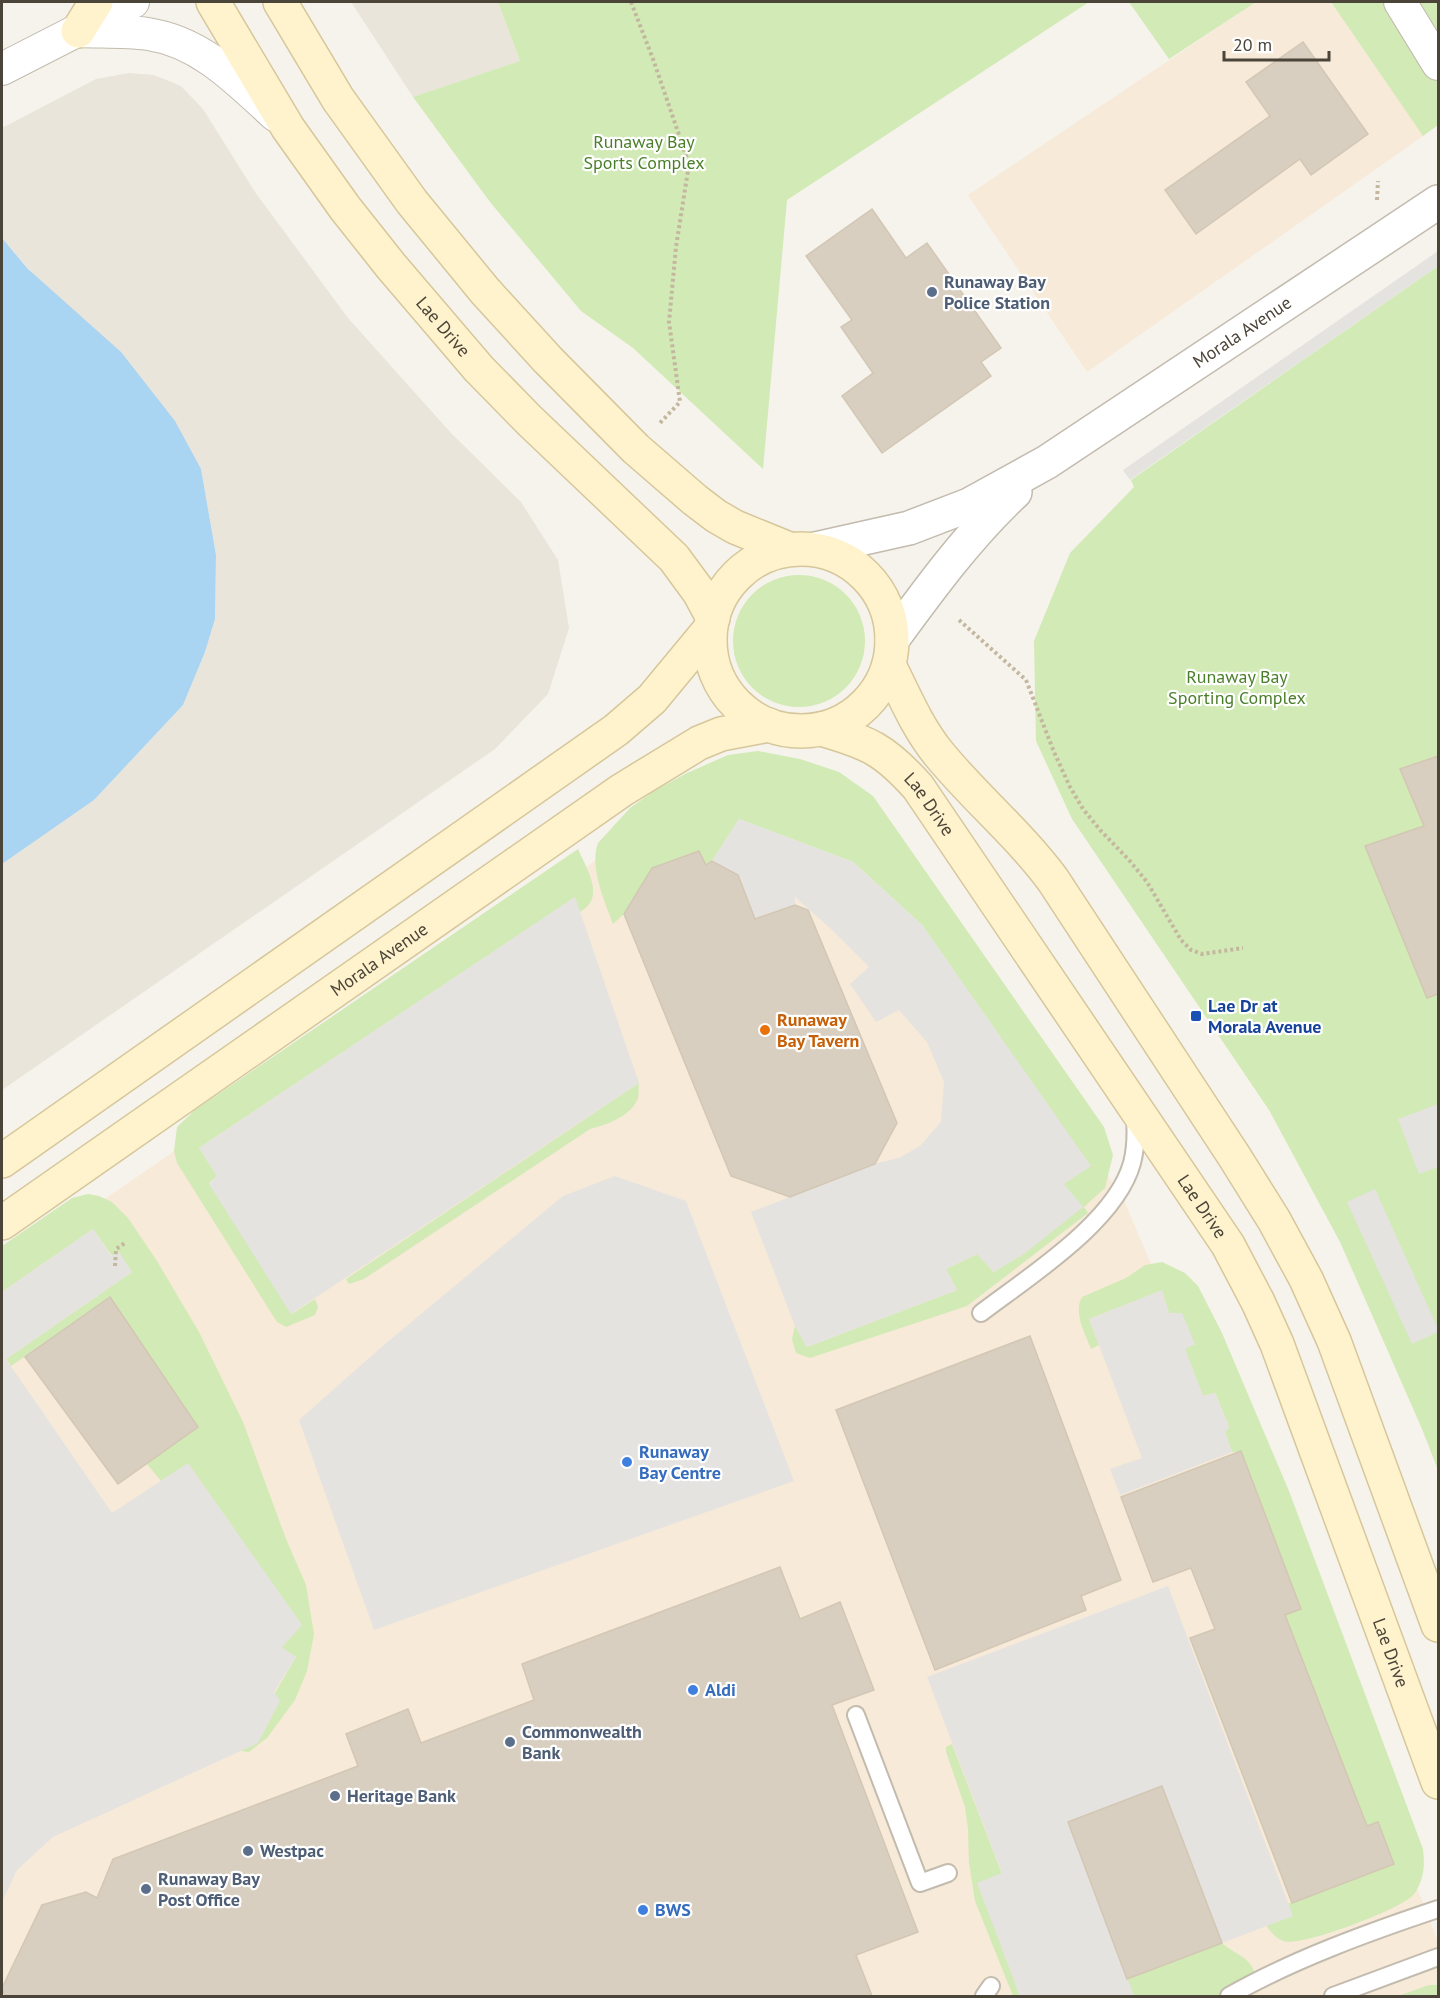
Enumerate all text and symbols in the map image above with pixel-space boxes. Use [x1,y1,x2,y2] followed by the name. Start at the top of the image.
[1224,24,1329,62] scale bar
[1233,33,1272,56] text: 20 m
[584,130,705,174] park label: Runaway Bay Sports Complex
[944,270,1050,314] place label: Runaway Bay Police Station
[925,285,939,299] marker: Runaway Bay Police Station
[1188,291,1296,373] street label: Morala Avenue
[411,292,476,362] street label: Lae Drive
[1168,665,1306,709] park label: Runaway Bay Sporting Complex
[899,767,960,840] street label: Lae Drive
[326,917,432,1001] street label: Morala Avenue
[1208,994,1322,1038] place label: Lae Dr at Morala Avenue
[777,1008,859,1052] place label: Runaway Bay Tavern
[1189,1009,1203,1023] marker: Lae Dr at Morala Avenue
[758,1023,772,1037] marker: Runaway Bay Tavern
[1173,1170,1232,1243] street label: Lae Drive
[639,1440,721,1484] place label: Runaway Bay Centre
[620,1455,634,1469] marker: Runaway Bay Centre
[1368,1615,1414,1691] street label: Lae Drive
[705,1678,736,1701] place label: Aldi
[686,1683,700,1697] marker: Aldi
[522,1720,642,1764] place label: Commonwealth Bank
[503,1735,517,1749] marker: Commonwealth Bank
[347,1784,456,1807] place label: Heritage Bank
[328,1789,342,1803] marker: Heritage Bank
[260,1839,324,1862] place label: Westpac
[241,1844,255,1858] marker: Westpac
[158,1867,260,1911] place label: Runaway Bay Post Office
[139,1882,153,1896] marker: Runaway Bay Post Office
[655,1898,691,1921] place label: BWS
[636,1903,650,1917] marker: BWS

